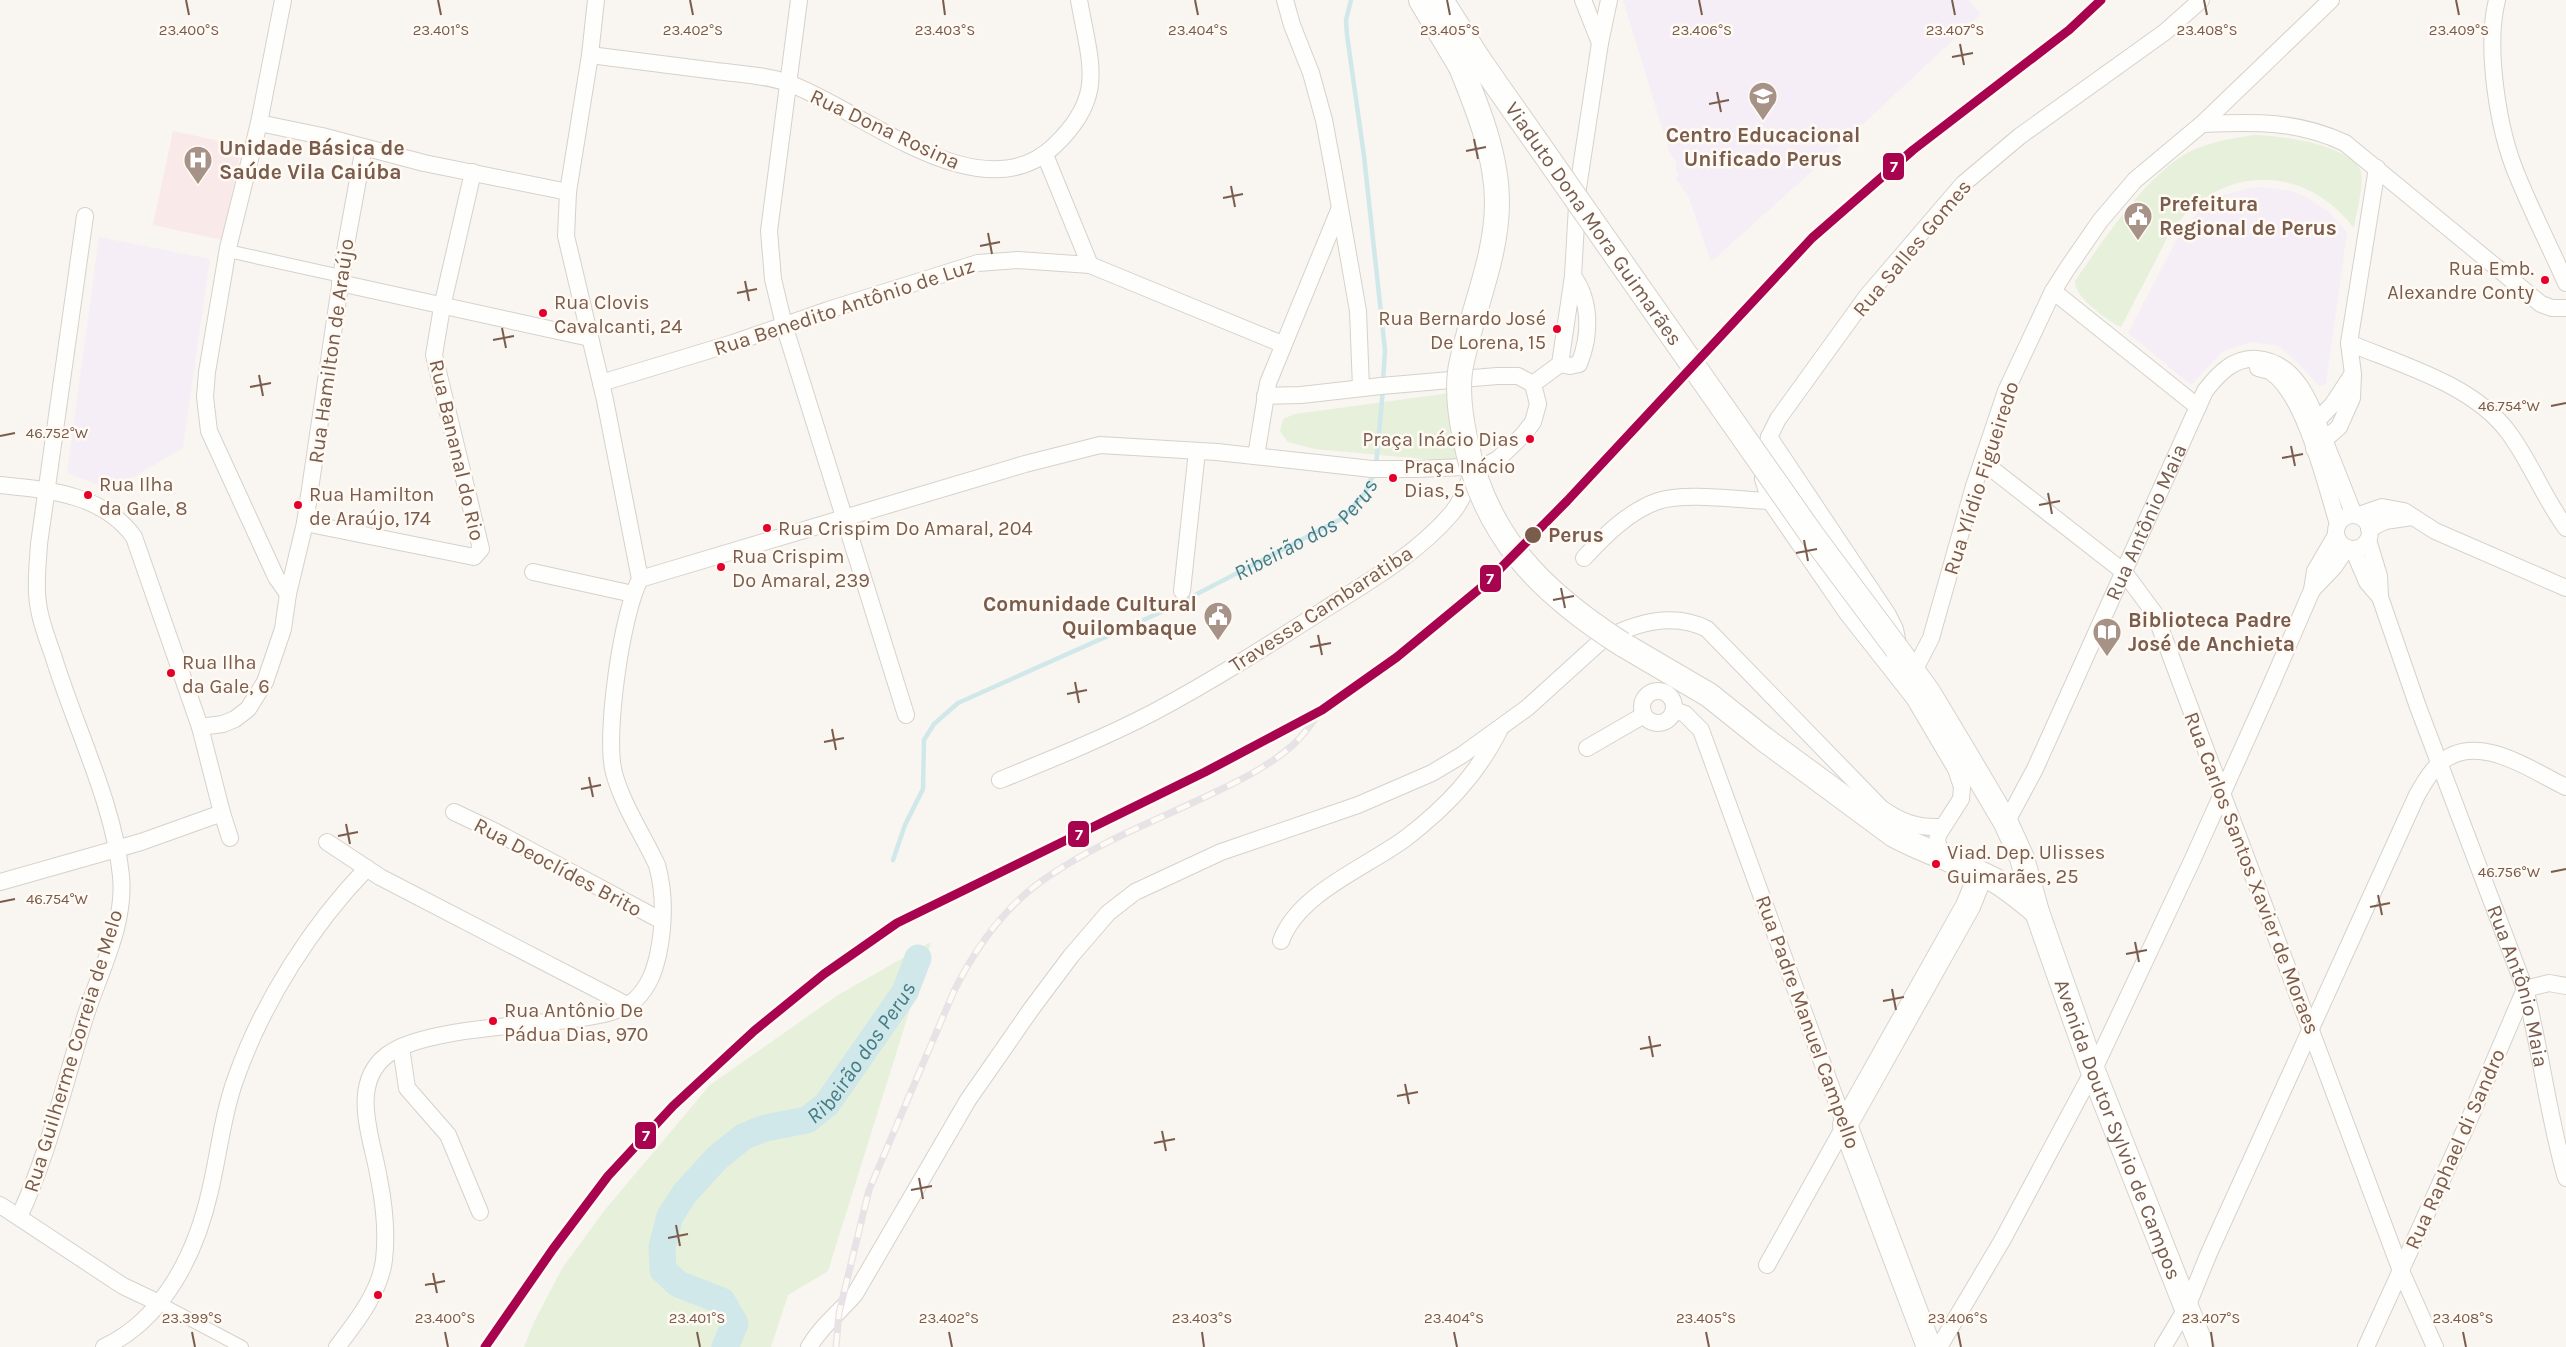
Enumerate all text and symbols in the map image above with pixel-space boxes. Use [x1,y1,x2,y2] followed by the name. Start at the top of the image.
[159,21,219,39] text: 23.400°S
[413,21,469,39] text: 23.401°S
[663,21,723,39] text: 23.402°S
[915,21,975,39] text: 23.403°S
[1168,21,1228,39] text: 23.404°S
[1420,21,1480,39] text: 23.405°S
[1672,21,1732,39] text: 23.406°S
[1926,21,1984,39] text: 23.407°S
[2177,21,2237,39] text: 23.408°S
[2429,21,2489,39] text: 23.409°S
[1747,80,1779,122] school or university icon: Centro Educacional Unificado Perus
[806,84,964,174] street label: Rua Dona Rosina
[1500,97,1687,350] street label: Viaduto Dona Mora Guimarães
[1666,123,1860,171] place label: Centro Educacional Unificado Perus
[219,136,405,184] place label: Unidade Básica de Saúde Vila Caiúba
[182,144,214,186] hospital icon: Unidade Básica de Saúde Vila Caiúba
[1882,152,1905,181] line badge: 7
[1890,157,1898,176] text: 7
[1848,175,1976,321] street label: Rua Salles Gomes
[2159,192,2337,240] place label: Prefeitura Regional de Perus
[2122,200,2154,242] public building icon: Prefeitura Regional de Perus
[303,237,359,465] street label: Rua Hamilton de Araújo
[711,253,977,361] street label: Rua Benedito Antônio de Luz
[2387,257,2534,304] place label: Rua Emb. Alexandre Conty
[2539,274,2551,286] marker: Rua Emb. Alexandre Conty
[554,291,683,338] place label: Rua Clovis Cavalcanti, 24
[537,307,549,319] marker: Rua Clovis Cavalcanti, 24
[1378,307,1546,354] place label: Rua Bernardo José De Lorena, 15
[1551,323,1563,335] marker: Rua Bernardo José De Lorena, 15
[424,357,490,543] street label: Rua Bananal do Rio
[1938,378,2024,578] street label: Rua Ylídio Figueiredo
[2478,397,2541,415] text: 46.754°W
[26,424,89,442] text: 46.752°W
[1362,428,1519,451] place label: Praça Inácio Dias
[1524,433,1536,445] marker: Praça Inácio Dias
[2100,440,2192,604] street label: Rua Antônio Maia
[1404,455,1515,502] place label: Praça Inácio Dias, 5
[1387,472,1399,484] marker: Praça Inácio Dias, 5
[99,473,188,520] place label: Rua Ilha da Gale, 8
[1229,476,1383,587] water label: Ribeirão dos Perus
[309,483,434,530] place label: Rua Hamilton de Araújo, 174
[82,489,94,501] marker: Rua Ilha da Gale, 8
[292,499,304,511] marker: Rua Hamilton de Araújo, 174
[778,517,1033,540] place label: Rua Crispim Do Amaral, 204
[761,522,773,534] marker: Rua Crispim Do Amaral, 204
[1548,523,1604,547] place label: Perus
[1523,525,1543,545] marker: Perus
[1225,541,1417,677] street label: Travessa Cambaratiba
[732,545,870,592] place label: Rua Crispim Do Amaral, 239
[715,561,727,573] marker: Rua Crispim Do Amaral, 239
[1479,564,1502,593] line badge: 7
[1486,569,1494,588] text: 7
[983,592,1197,641] place label: Comunidade Cultural Quilombaque
[1202,600,1234,642] public building icon: Comunidade Cultural Quilombaque
[2128,608,2295,656] place label: Biblioteca Padre José de Anchieta
[2091,616,2123,658] library icon: Biblioteca Padre José de Anchieta
[182,651,270,698] place label: Rua Ilha da Gale, 6
[165,667,177,679] marker: Rua Ilha da Gale, 6
[2179,708,2325,1038] street label: Rua Carlos Santos Xavier de Moraes
[470,813,646,921] street label: Rua Deoclídes Brito
[1067,820,1090,848] line badge: 7
[1075,825,1083,844] text: 7
[1947,841,2105,888] place label: Viad. Dep. Ulisses Guimarães, 25
[1930,858,1942,870] marker: Viad. Dep. Ulisses Guimarães, 25
[2478,863,2541,881] text: 46.756°W
[26,890,89,908] text: 46.754°W
[1751,892,1865,1152] street label: Rua Padre Manuel Campello
[2482,901,2553,1069] street label: Rua Antônio Maia
[19,907,127,1195] street label: Rua Guilherme Correia de Melo
[2050,976,2186,1283] street label: Avenida Doutor Sylvio de Campos
[801,979,921,1129] water label: Ribeirão dos Perus
[504,999,648,1046] place label: Rua Antônio De Pádua Dias, 970
[487,1015,499,1027] marker: Rua Antônio De Pádua Dias, 970
[2400,1045,2510,1253] street label: Rua Raphael di Sandro
[634,1121,657,1150] line badge: 7
[642,1126,650,1145] text: 7
[372,1289,384,1301] unlabelled marker
[162,1309,222,1327] text: 23.399°S
[415,1309,475,1327] text: 23.400°S
[669,1309,725,1327] text: 23.401°S
[919,1309,979,1327] text: 23.402°S
[1172,1309,1232,1327] text: 23.403°S
[1424,1309,1484,1327] text: 23.404°S
[1676,1309,1736,1327] text: 23.405°S
[1928,1309,1988,1327] text: 23.406°S
[2182,1309,2240,1327] text: 23.407°S
[2433,1309,2493,1327] text: 23.408°S

